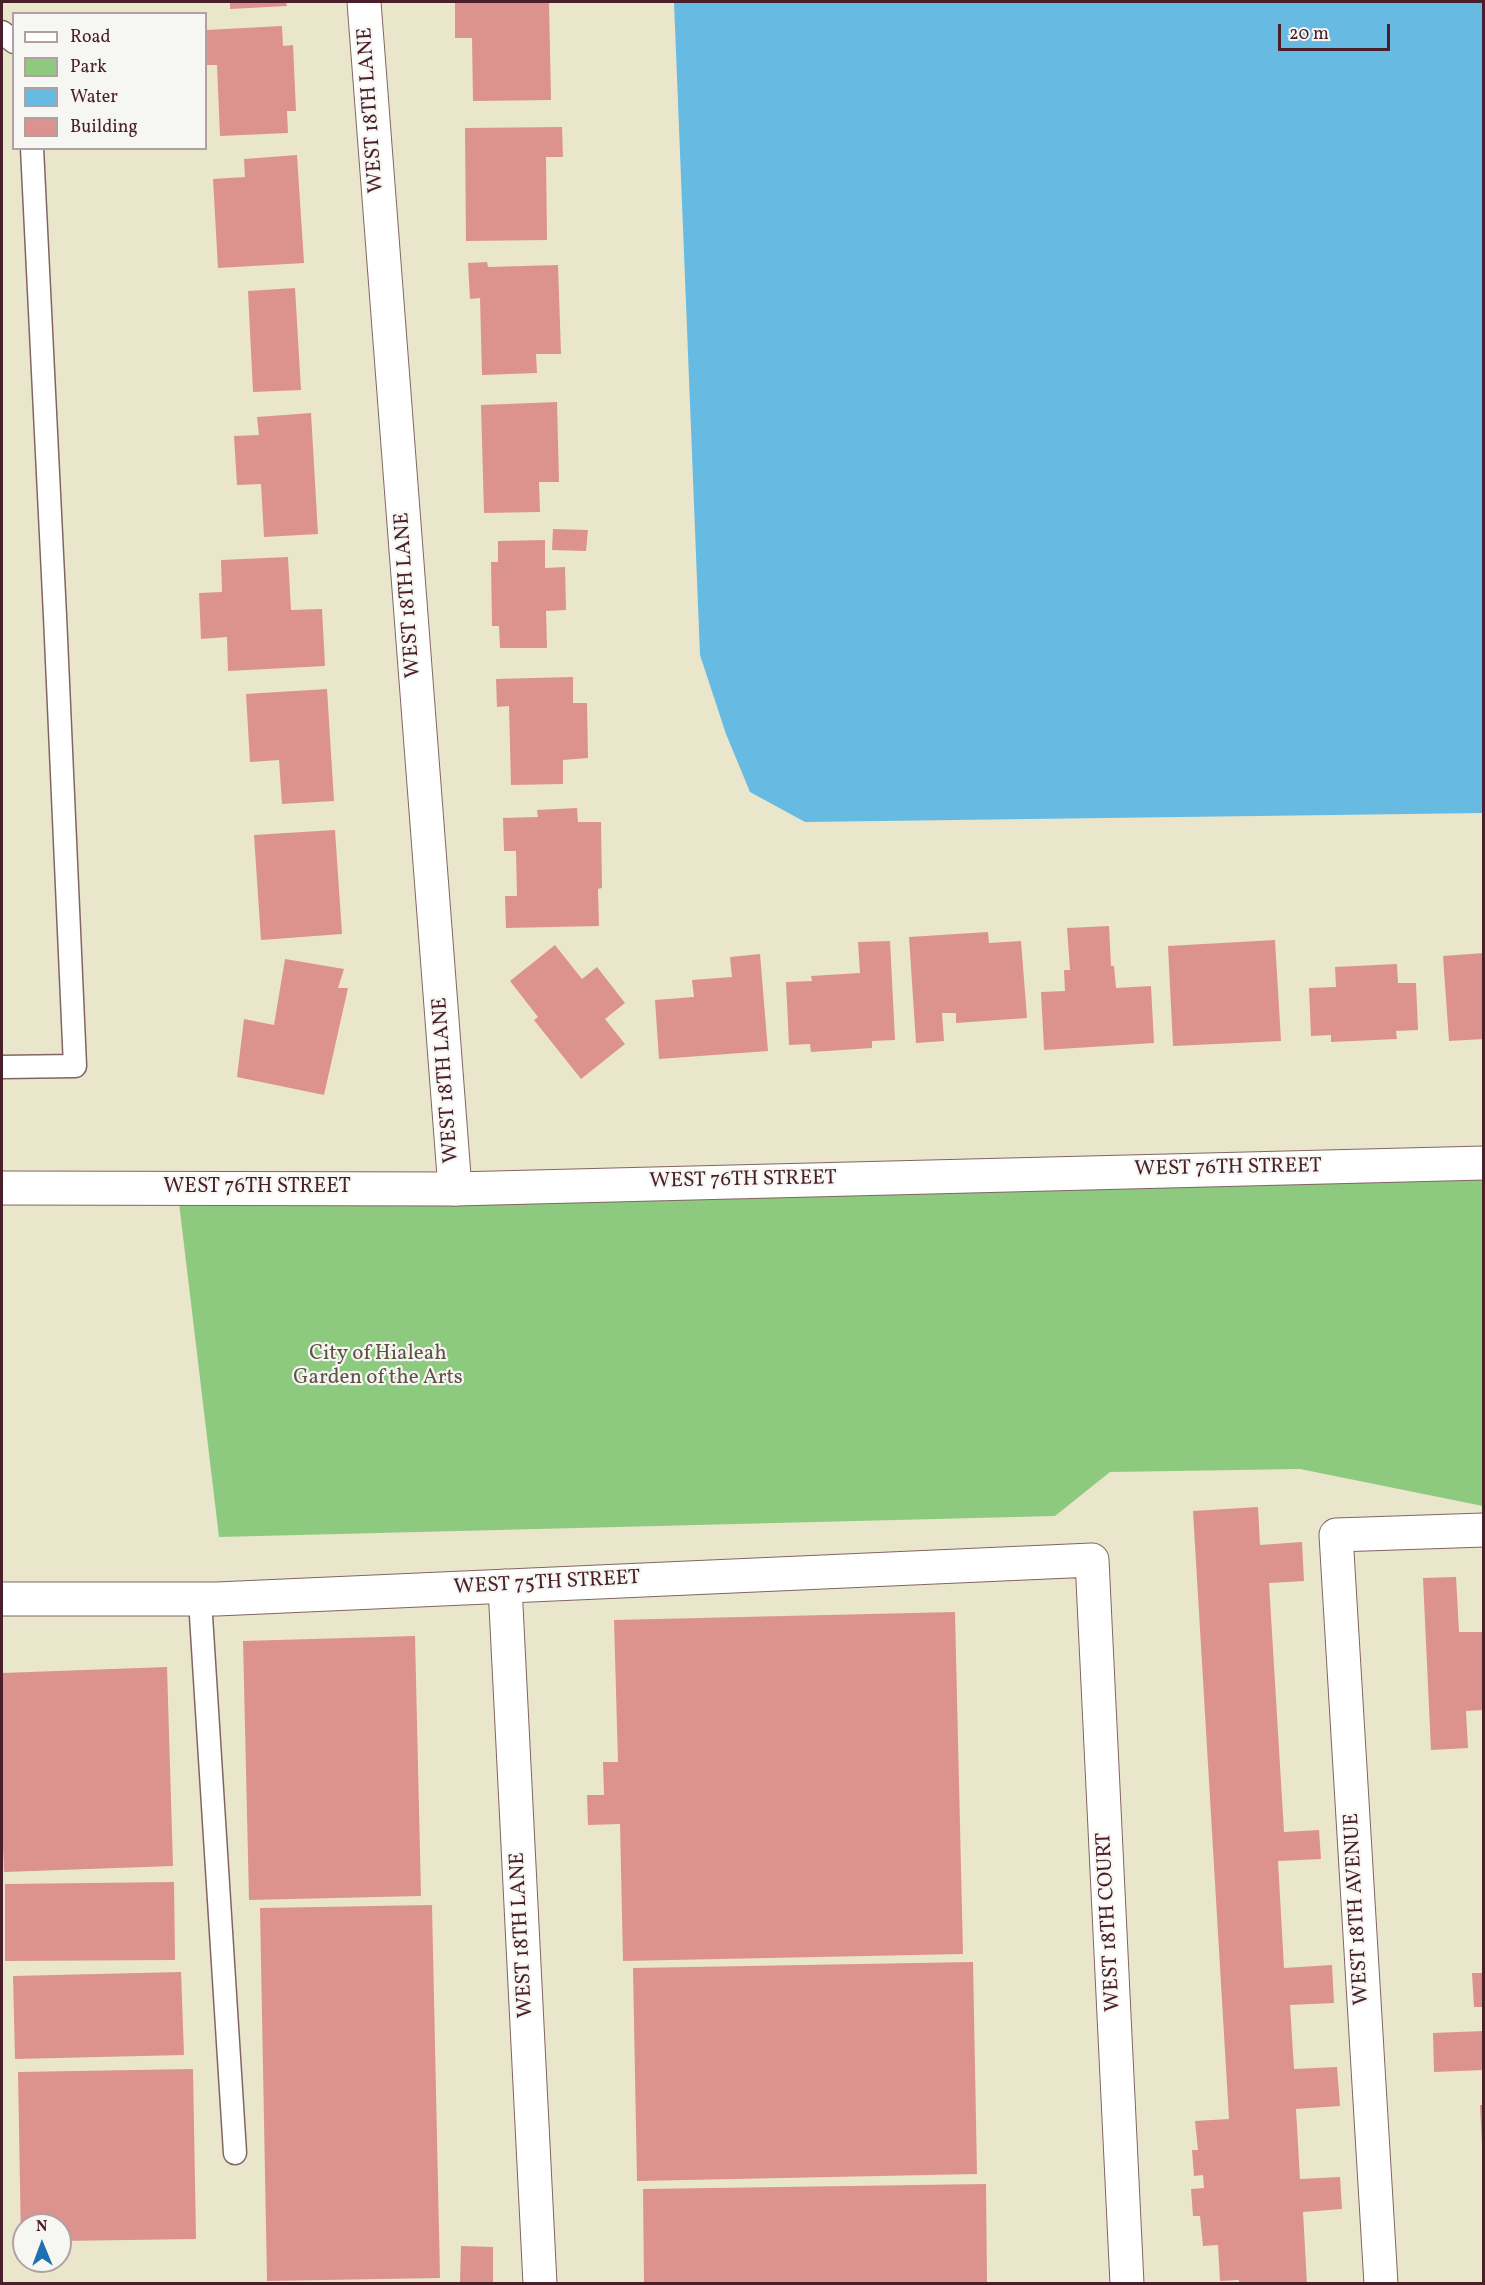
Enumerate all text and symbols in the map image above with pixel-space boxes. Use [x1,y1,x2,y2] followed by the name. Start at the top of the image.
[12,12,207,150] legend
[1281,12,1394,50] scale bar
[1289,22,1329,47] text: 20 m
[70,25,111,50] text: Road
[354,26,390,194] street label: WEST 18TH LANE
[70,55,107,80] text: Park
[70,85,118,110] text: Water
[70,115,138,140] text: Building
[391,511,427,679] street label: WEST 18TH LANE
[429,996,465,1164] street label: WEST 18TH LANE
[1134,1155,1322,1183] street label: WEST 76TH STREET
[649,1167,837,1195] street label: WEST 76TH STREET
[163,1175,351,1201] street label: WEST 76TH STREET
[293,1342,463,1392] park label: City of Hialeah Garden of the Arts
[453,1567,641,1601] street label: WEST 75TH STREET
[1340,1812,1376,2006] street label: WEST 18TH AVENUE
[1093,1832,1127,2012] street label: WEST 18TH COURT
[506,1851,540,2019] street label: WEST 18TH LANE
[12,2213,72,2273] north arrow
[36,2216,48,2238] text: N

